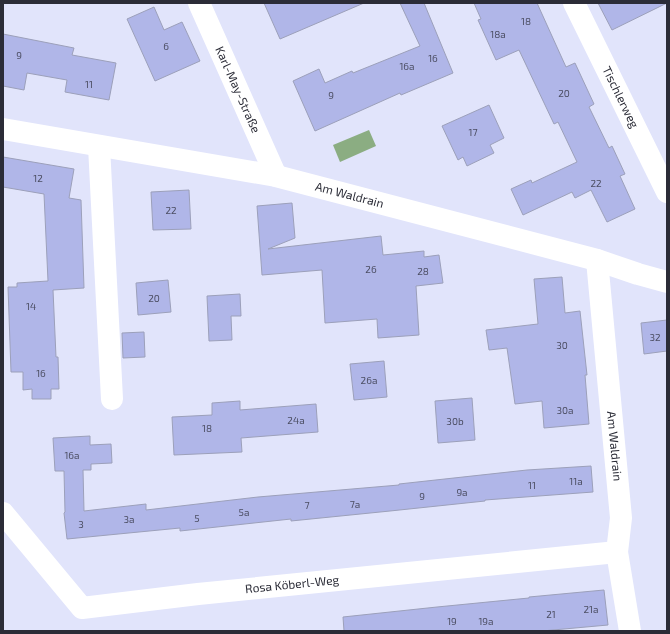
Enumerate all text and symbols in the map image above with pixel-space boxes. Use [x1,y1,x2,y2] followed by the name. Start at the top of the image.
[521,15,531,27] house number: 18
[490,28,506,40] house number: 18a
[163,40,169,52] house number: 6
[213,44,264,135] street label: Karl-May-Straße
[16,49,22,61] house number: 9
[428,52,438,64] house number: 16
[399,60,415,72] house number: 16a
[600,64,642,130] street label: Tischlerweg
[85,78,93,90] house number: 11
[558,87,570,99] house number: 20
[328,89,334,101] house number: 9
[468,126,478,138] house number: 17
[33,172,43,184] house number: 12
[590,177,602,189] house number: 22
[314,179,385,210] street label: Am Waldrain
[165,204,177,216] house number: 22
[365,263,377,275] house number: 26
[417,265,429,277] house number: 28
[148,292,160,304] house number: 20
[26,300,36,312] house number: 14
[649,331,661,343] house number: 32
[556,339,568,351] house number: 30
[36,367,46,379] house number: 16
[361,374,377,386] house number: 26a
[556,404,574,416] house number: 30a
[605,411,626,482] street label: Am Waldrain
[287,414,305,426] house number: 24a
[446,415,464,427] house number: 30b
[202,422,212,434] house number: 18
[64,449,80,461] house number: 16a
[569,475,583,487] house number: 11a
[528,479,536,491] house number: 11
[456,486,468,498] house number: 9a
[419,490,425,502] house number: 9
[350,498,360,510] house number: 7a
[304,499,310,511] house number: 7
[239,506,249,518] house number: 5a
[194,512,200,524] house number: 5
[123,513,135,525] house number: 3a
[78,518,84,530] house number: 3
[244,572,340,595] street label: Rosa Köberl-Weg
[583,603,599,615] house number: 21a
[546,608,556,620] house number: 21
[447,615,457,627] house number: 19
[478,615,494,627] house number: 19a

